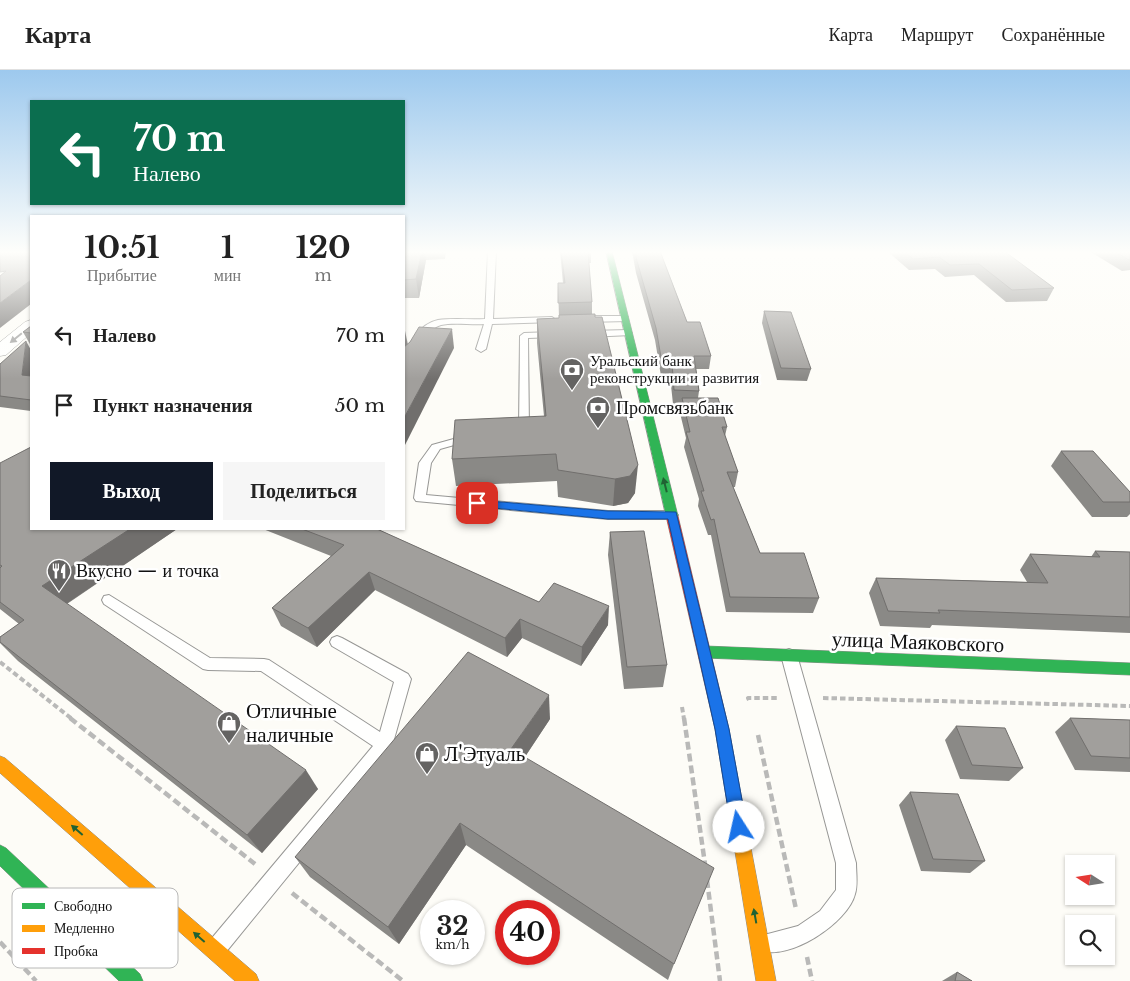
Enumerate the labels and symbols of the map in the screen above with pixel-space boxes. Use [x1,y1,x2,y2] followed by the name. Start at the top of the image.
[9,333,22,344] one-way arrow
[590,351,759,387] place label: Уральский банк реконструкции и развития
[559,357,585,391] bank icon: Уральский банк реконструкции и развития
[585,395,611,429] bank icon: Промсвязьбанк
[616,397,734,419] place label: Промсвязьбанк
[661,478,669,493] one-way arrow
[456,482,498,524] pin
[46,558,72,592] restaurant icon: Вкусно — и точка
[76,560,219,582] place label: Вкусно — и точка
[831,626,1005,658] street label: улица Маяковского
[246,698,337,748] place label: Отличные наличные
[216,710,242,744] shop icon: Отличные наличные
[414,741,440,775] shop icon: Л'Этуаль
[444,741,525,767] place label: Л'Этуаль
[712,800,764,852] position arrow
[70,825,83,836] one-way arrow
[1065,855,1115,905] north arrow
[12,888,178,968] legend
[54,897,112,915] text: Свободно
[495,900,560,965] speed limit sign: 40
[750,907,758,923] one-way arrow
[54,919,115,937] text: Медленно
[192,932,205,943] one-way arrow
[54,942,99,960] text: Пробка

